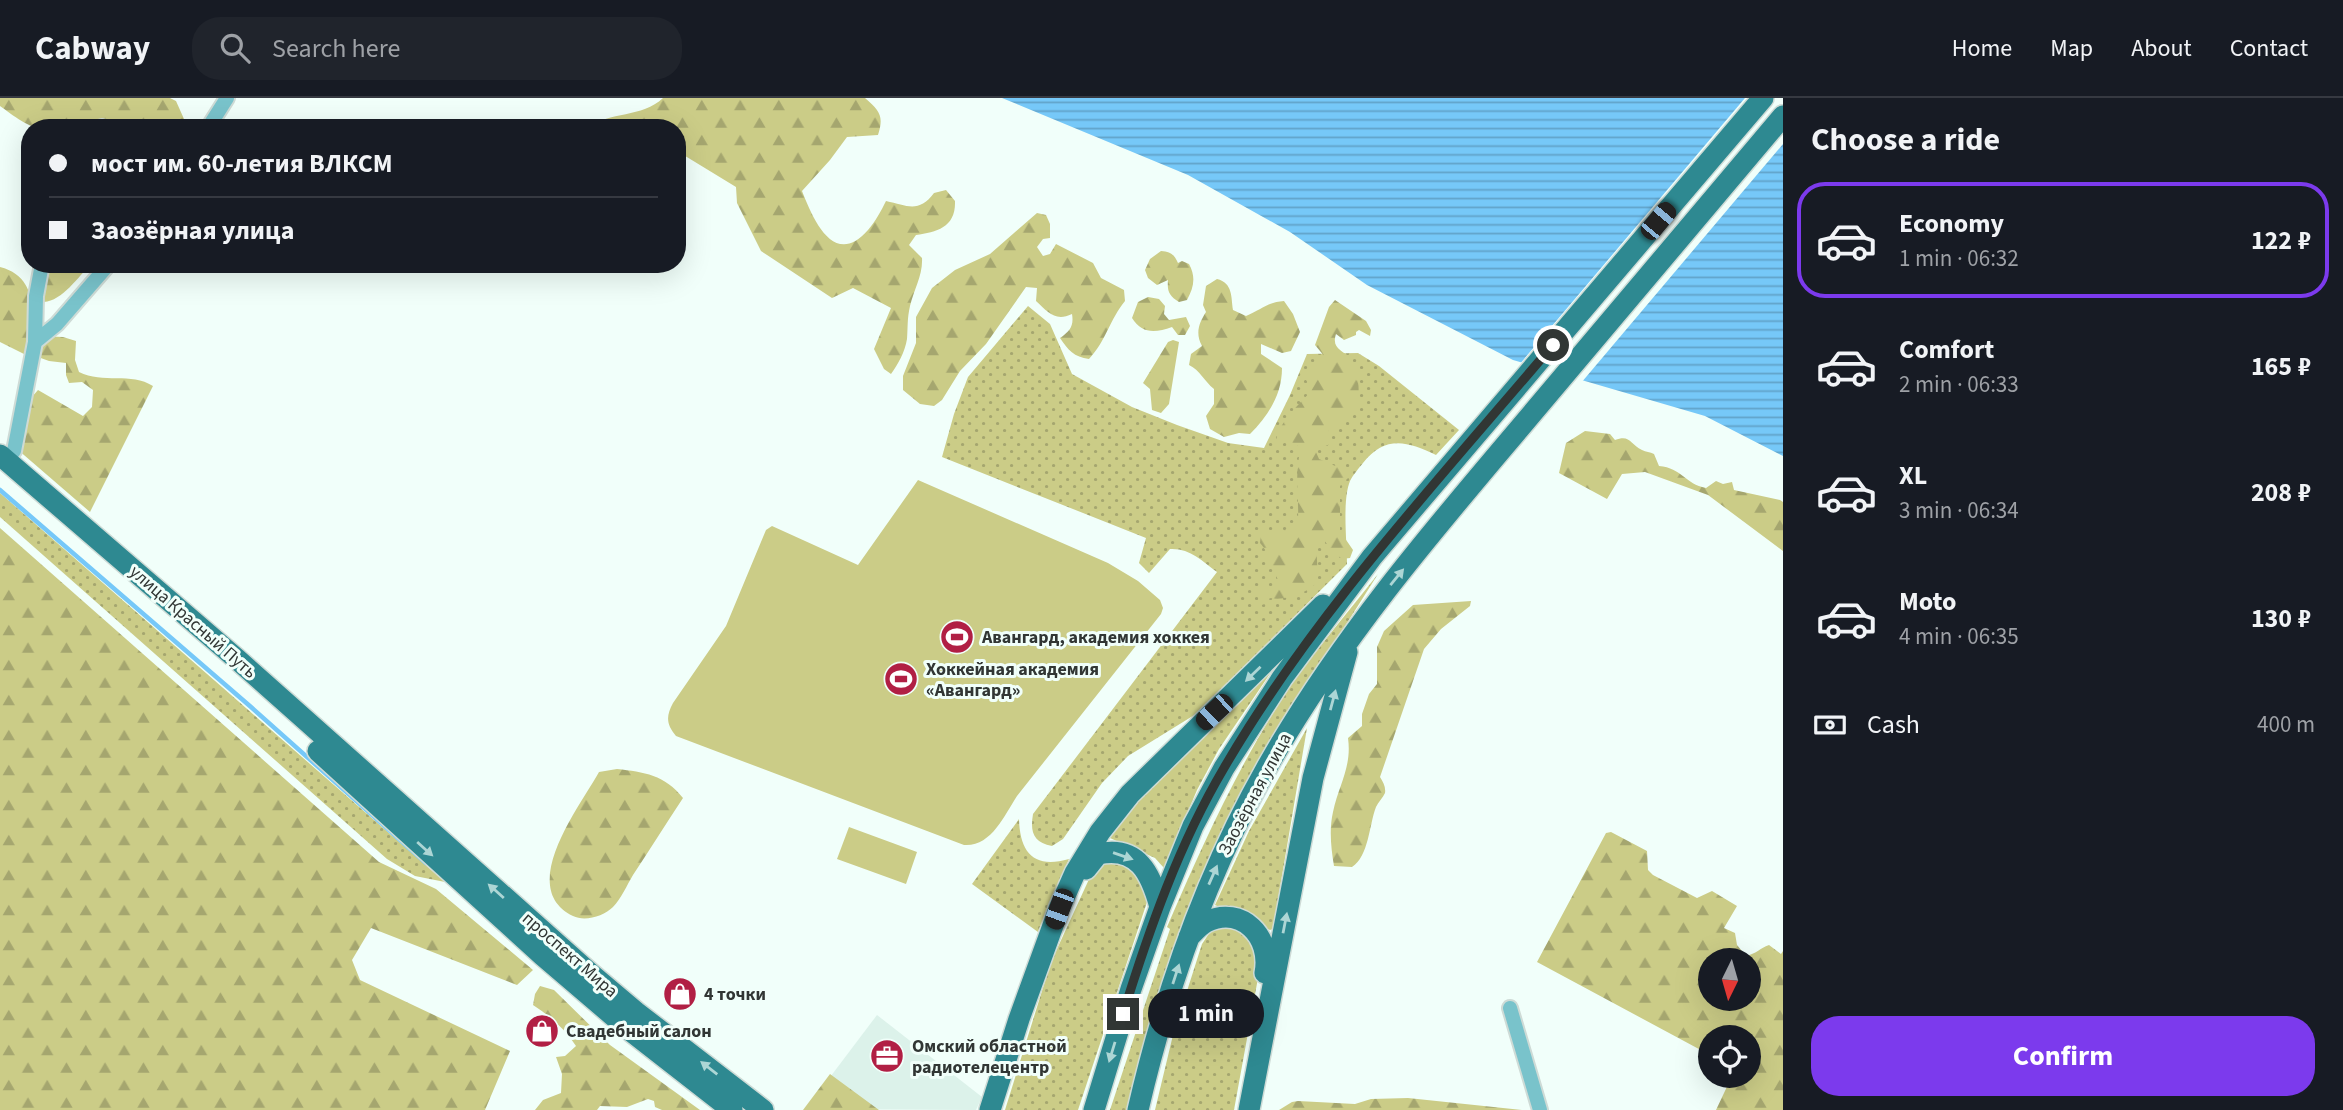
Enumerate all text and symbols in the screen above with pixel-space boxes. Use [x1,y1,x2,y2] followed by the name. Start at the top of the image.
[192,17,682,80] search box
[35,25,150,72] text: Cabway
[216,29,254,67] icon: search
[272,30,400,67] text: Search here
[1952,31,2012,66] text: Home
[2050,31,2093,66] text: Map
[2131,31,2192,66] text: About
[2230,31,2308,66] text: Contact
[1811,117,2000,163] text: Choose a ride
[91,145,393,182] text: мост им. 60-летия ВЛКСМ
[1637,198,1680,244] car
[1899,205,2004,242] text: Economy
[1815,209,1878,272] icon: car
[91,212,294,249] text: Заозёрная улица
[2251,222,2311,259] text: 122 ₽
[1899,242,2019,275] text: 1 min · 06:32
[1537,329,1569,361] route start
[1899,331,1994,368] text: Comfort
[1815,335,1878,398] icon: car
[2251,348,2311,385] text: 165 ₽
[1899,368,2019,401] text: 2 min · 06:33
[1899,457,1927,494] text: XL
[1815,461,1878,524] icon: car
[2251,474,2311,511] text: 208 ₽
[1899,494,2019,527] text: 3 min · 06:34
[124,560,262,684] street label: улица Красный Путь
[1389,568,1404,585] one-way arrow
[1899,583,1956,620] text: Moto
[1815,587,1878,650] icon: car
[2251,600,2311,637] text: 130 ₽
[938,618,976,656] sports icon: Авангард, академия хоккея
[1899,620,2019,653] text: 4 min · 06:35
[981,625,1210,650] place label: Авангард, академия хоккея
[926,657,1099,703] place label: Хоккейная академия «Авангард»
[882,660,920,698] sports icon: Хоккейная академия «Авангард»
[1245,665,1262,681] one-way arrow
[1328,689,1339,711] one-way arrow
[1192,690,1237,734] car
[1811,706,1849,744] icon: cash
[1867,706,1920,743] text: Cash
[2257,708,2315,741] text: 400 m
[1212,729,1298,859] street label: Заозёрная улица
[416,841,434,857] one-way arrow
[1113,851,1134,862] one-way arrow
[1207,865,1219,885] one-way arrow
[488,884,505,900] one-way arrow
[1042,886,1077,932] car
[517,906,623,1004] street label: проспект Мира
[1279,912,1290,934] one-way arrow
[1698,948,1760,1012] north arrow
[1698,948,1761,1088] map controls
[1171,963,1182,984] one-way arrow
[661,975,699,1013] shop icon: 4 точки
[704,982,766,1007] place label: 4 точки
[1148,990,1263,1038] callout: 1 min
[1178,997,1234,1030] text: 1 min
[1107,998,1139,1030] route end
[523,1012,561,1050] shop icon: Свадебный салон
[1811,1016,2315,1096] button: Confirm
[566,1019,712,1044] place label: Свадебный салон
[1698,1025,1761,1088] button: locate
[912,1034,1067,1080] place label: Омский областной радиотелецентр
[868,1037,906,1075] office icon: Омский областной радиотелецентр
[1106,1042,1116,1063] one-way arrow
[700,1061,718,1076] one-way arrow

